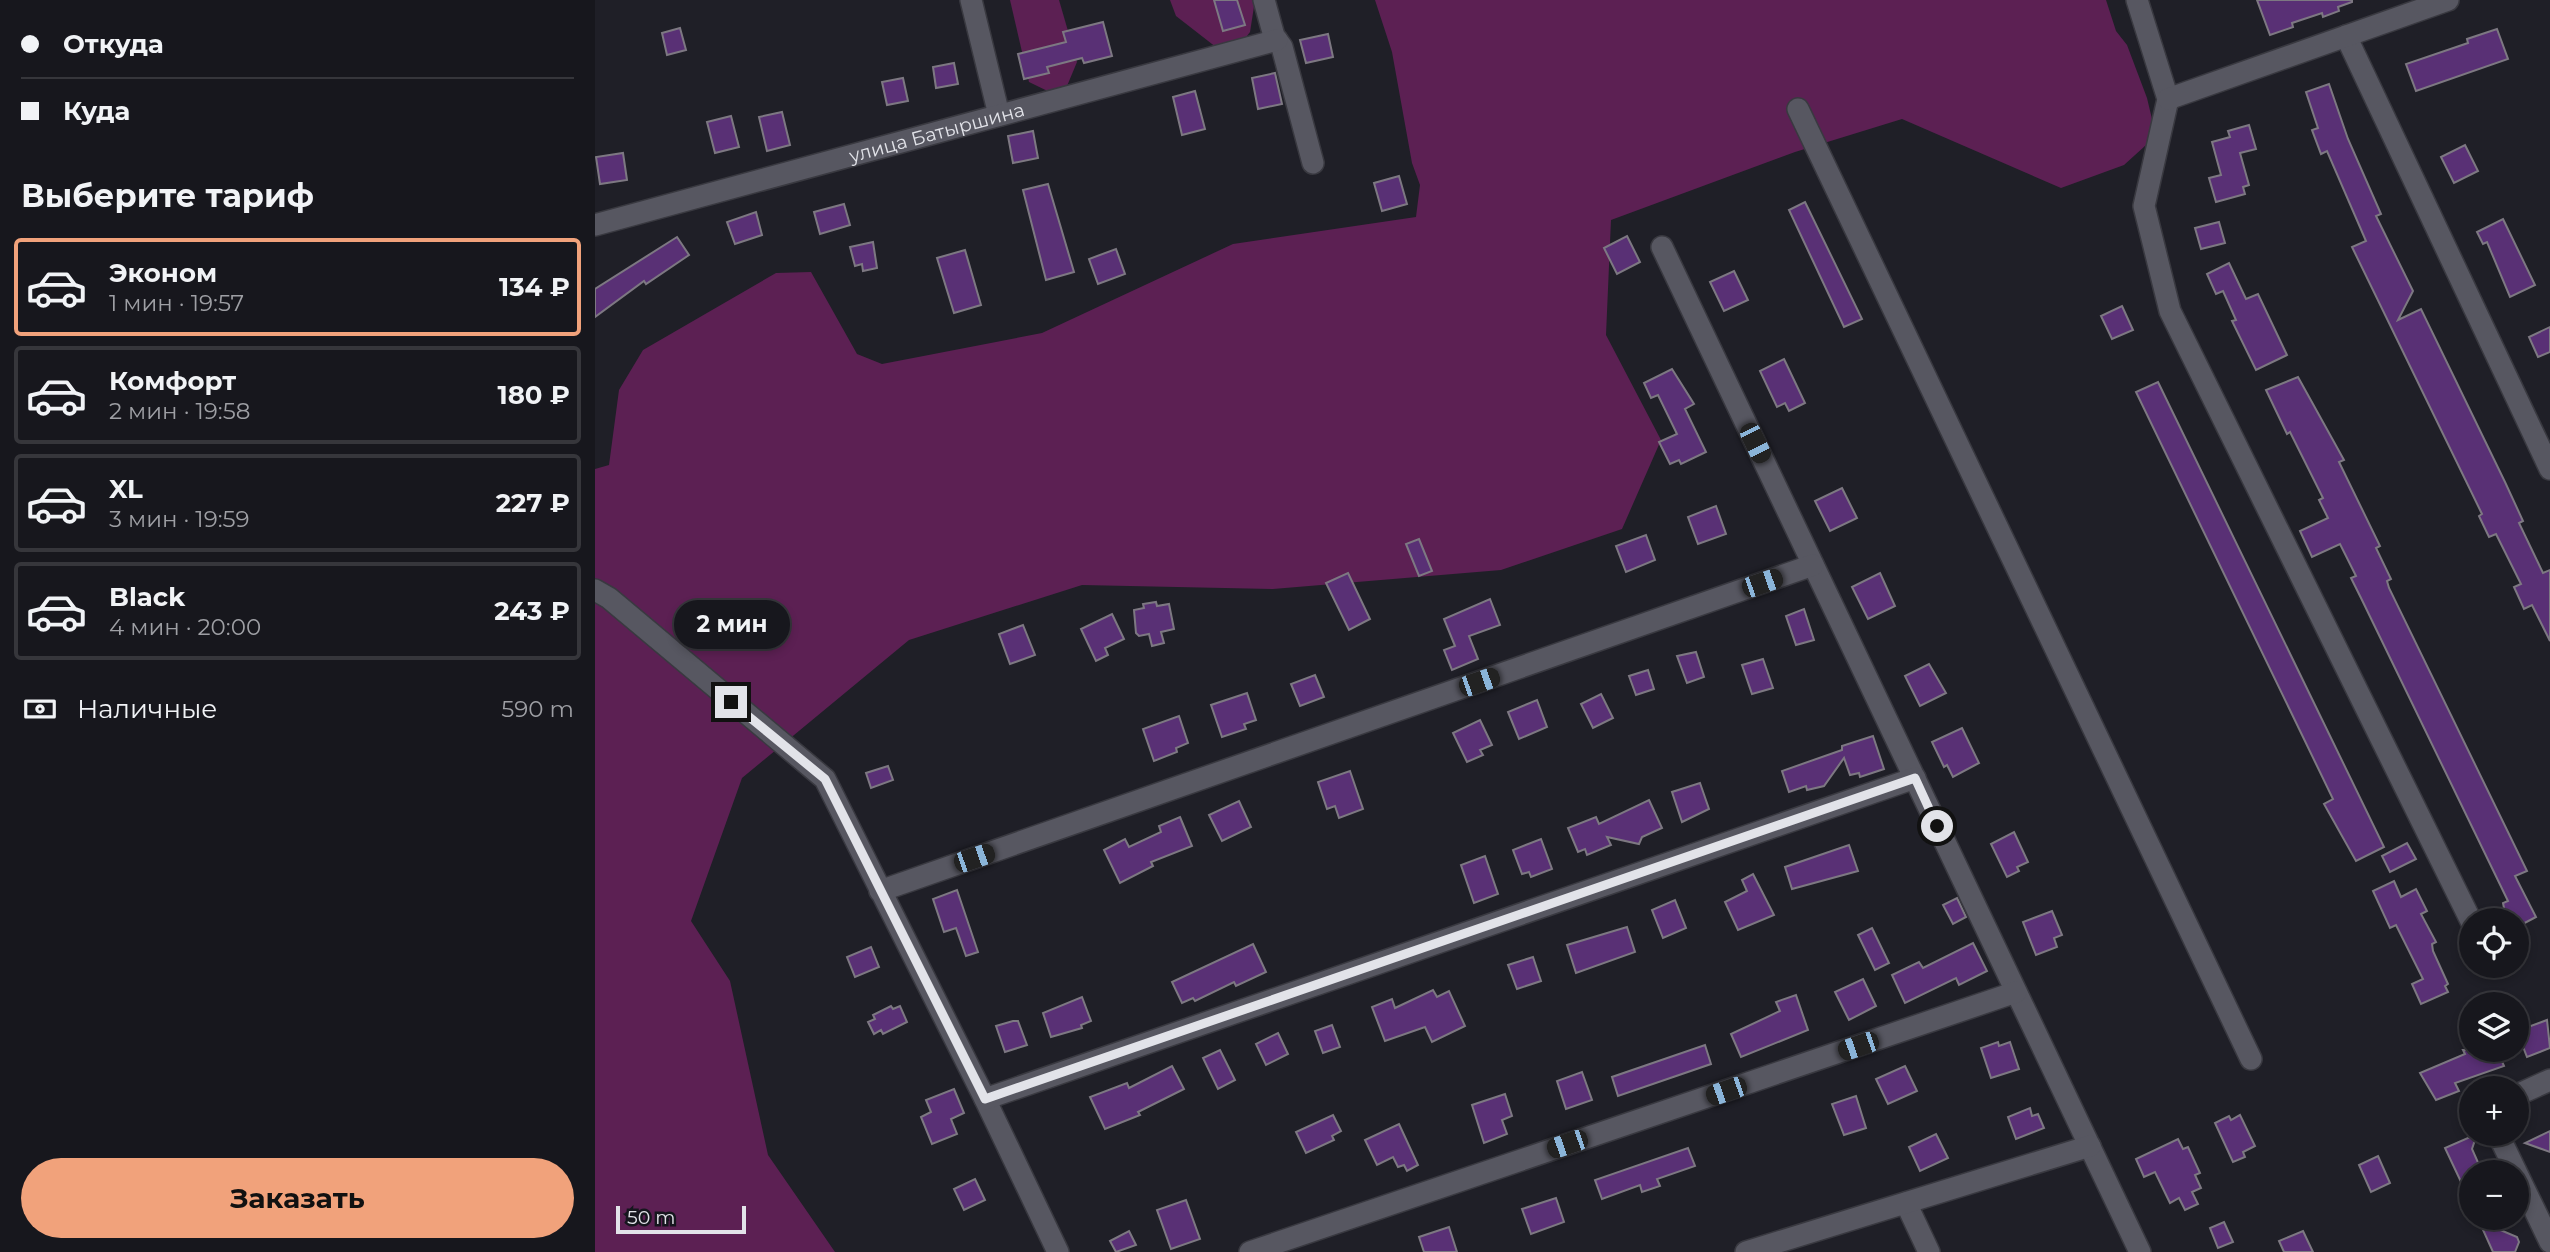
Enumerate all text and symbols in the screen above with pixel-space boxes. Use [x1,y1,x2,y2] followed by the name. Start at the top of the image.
[63,28,164,60] text: Откуда
[63,95,130,127] text: Куда
[845,98,1027,167] street label: улица Батыршина
[21,176,314,215] text: Выберите тариф
[25,256,88,319] icon: car
[109,257,217,289] text: Эконом
[499,271,570,303] text: 134 ₽
[109,289,244,317] text: 1 мин · 19:57
[25,364,88,427] icon: car
[109,365,236,397] text: Комфорт
[497,379,570,411] text: 180 ₽
[109,397,250,425] text: 2 мин · 19:58
[1737,420,1774,466] car
[25,472,88,535] icon: car
[109,473,143,505] text: XL
[496,487,570,519] text: 227 ₽
[109,505,250,533] text: 3 мин · 19:59
[1739,566,1786,600] car
[25,580,88,643] icon: car
[109,581,185,613] text: Black
[494,595,570,627] text: 243 ₽
[673,600,789,650] callout: 2 мин
[696,610,768,638] text: 2 мин
[109,613,261,641] text: 4 мин · 20:00
[1456,665,1503,699] car
[715,686,747,718] route end
[21,690,59,728] icon: cash
[77,693,217,725] text: Наличные
[501,695,574,723] text: 590 m
[1921,810,1953,842] route start
[951,841,998,875] car
[2459,908,2529,1230] map controls
[2459,908,2529,978] button: locate
[2459,992,2529,1062] button: layers
[1835,1029,1882,1063] car
[1703,1074,1750,1108] car
[2459,1076,2529,1146] button: +
[1544,1127,1591,1161] car
[21,1158,574,1238] button: Заказать
[2459,1160,2529,1230] button: −
[616,1203,745,1235] scale bar
[627,1206,675,1229] text: 50 m

